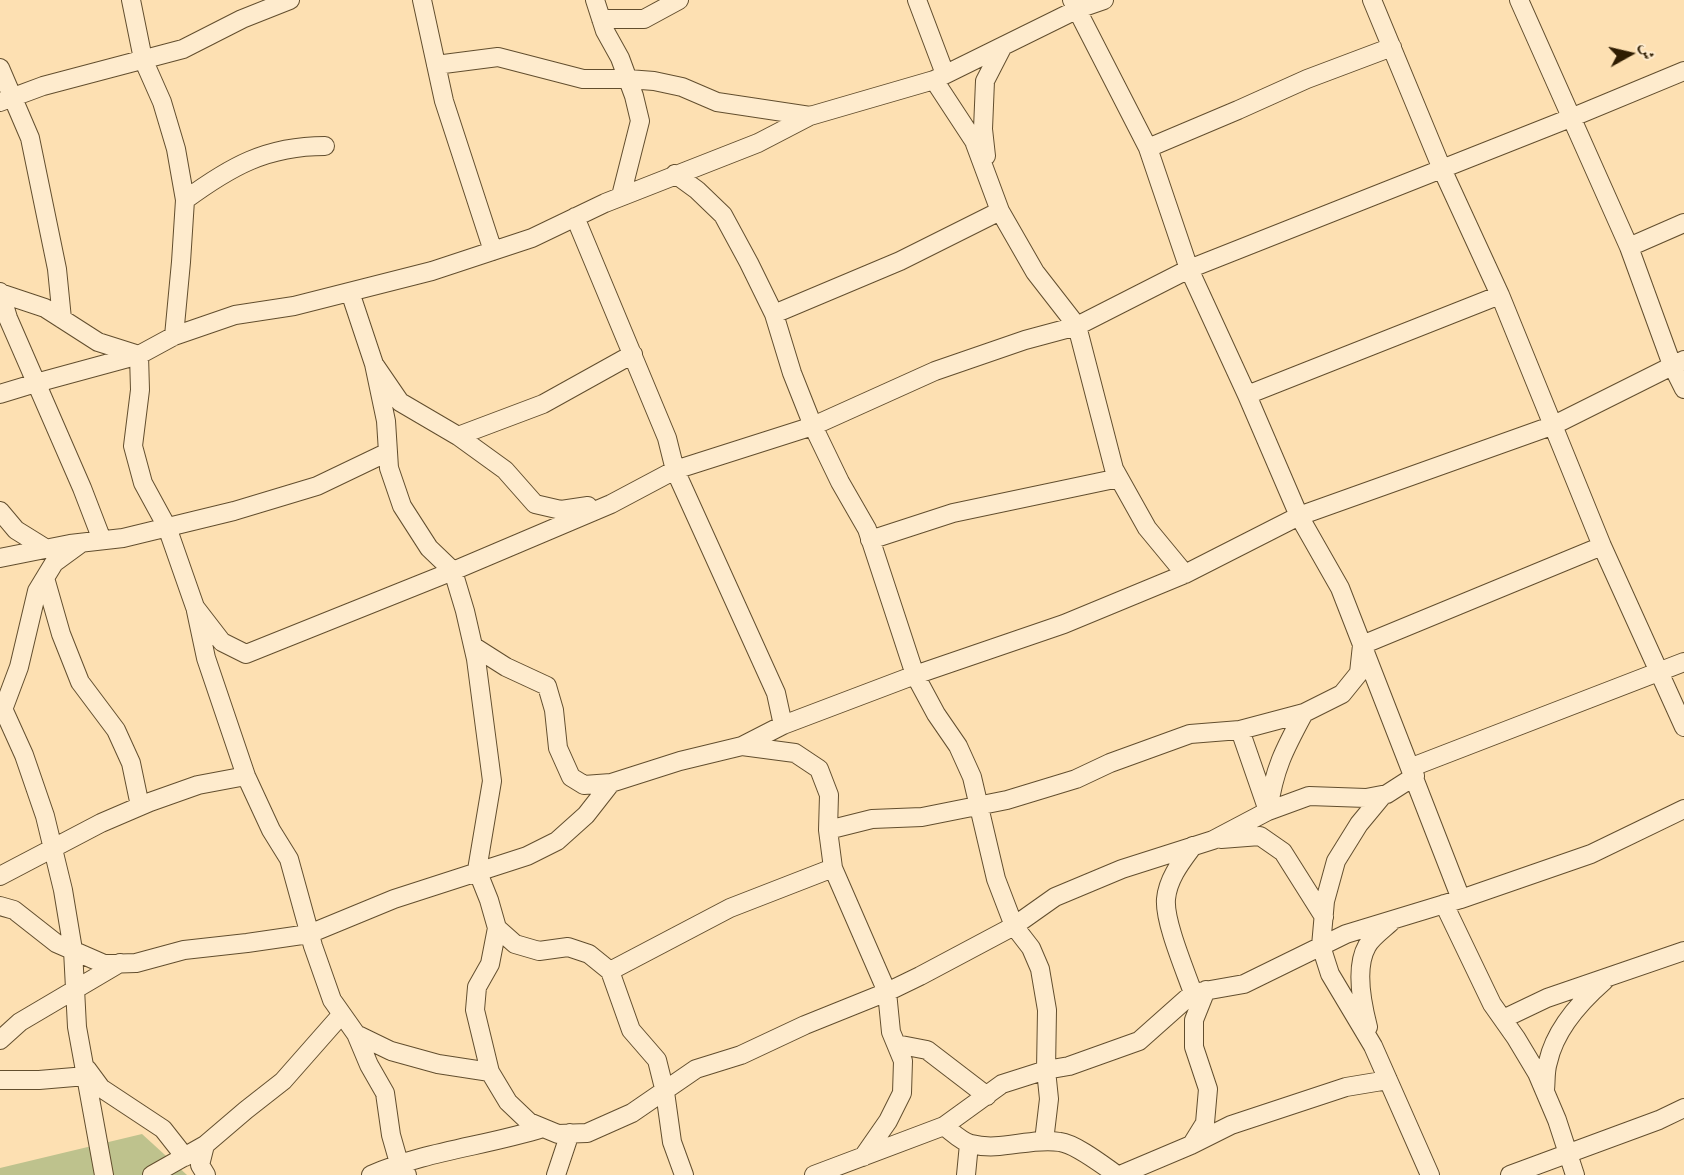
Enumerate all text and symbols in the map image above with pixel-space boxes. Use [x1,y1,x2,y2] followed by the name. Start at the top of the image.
[1600,24,1660,84] north arrow
[1635,42,1661,61] text: ش

